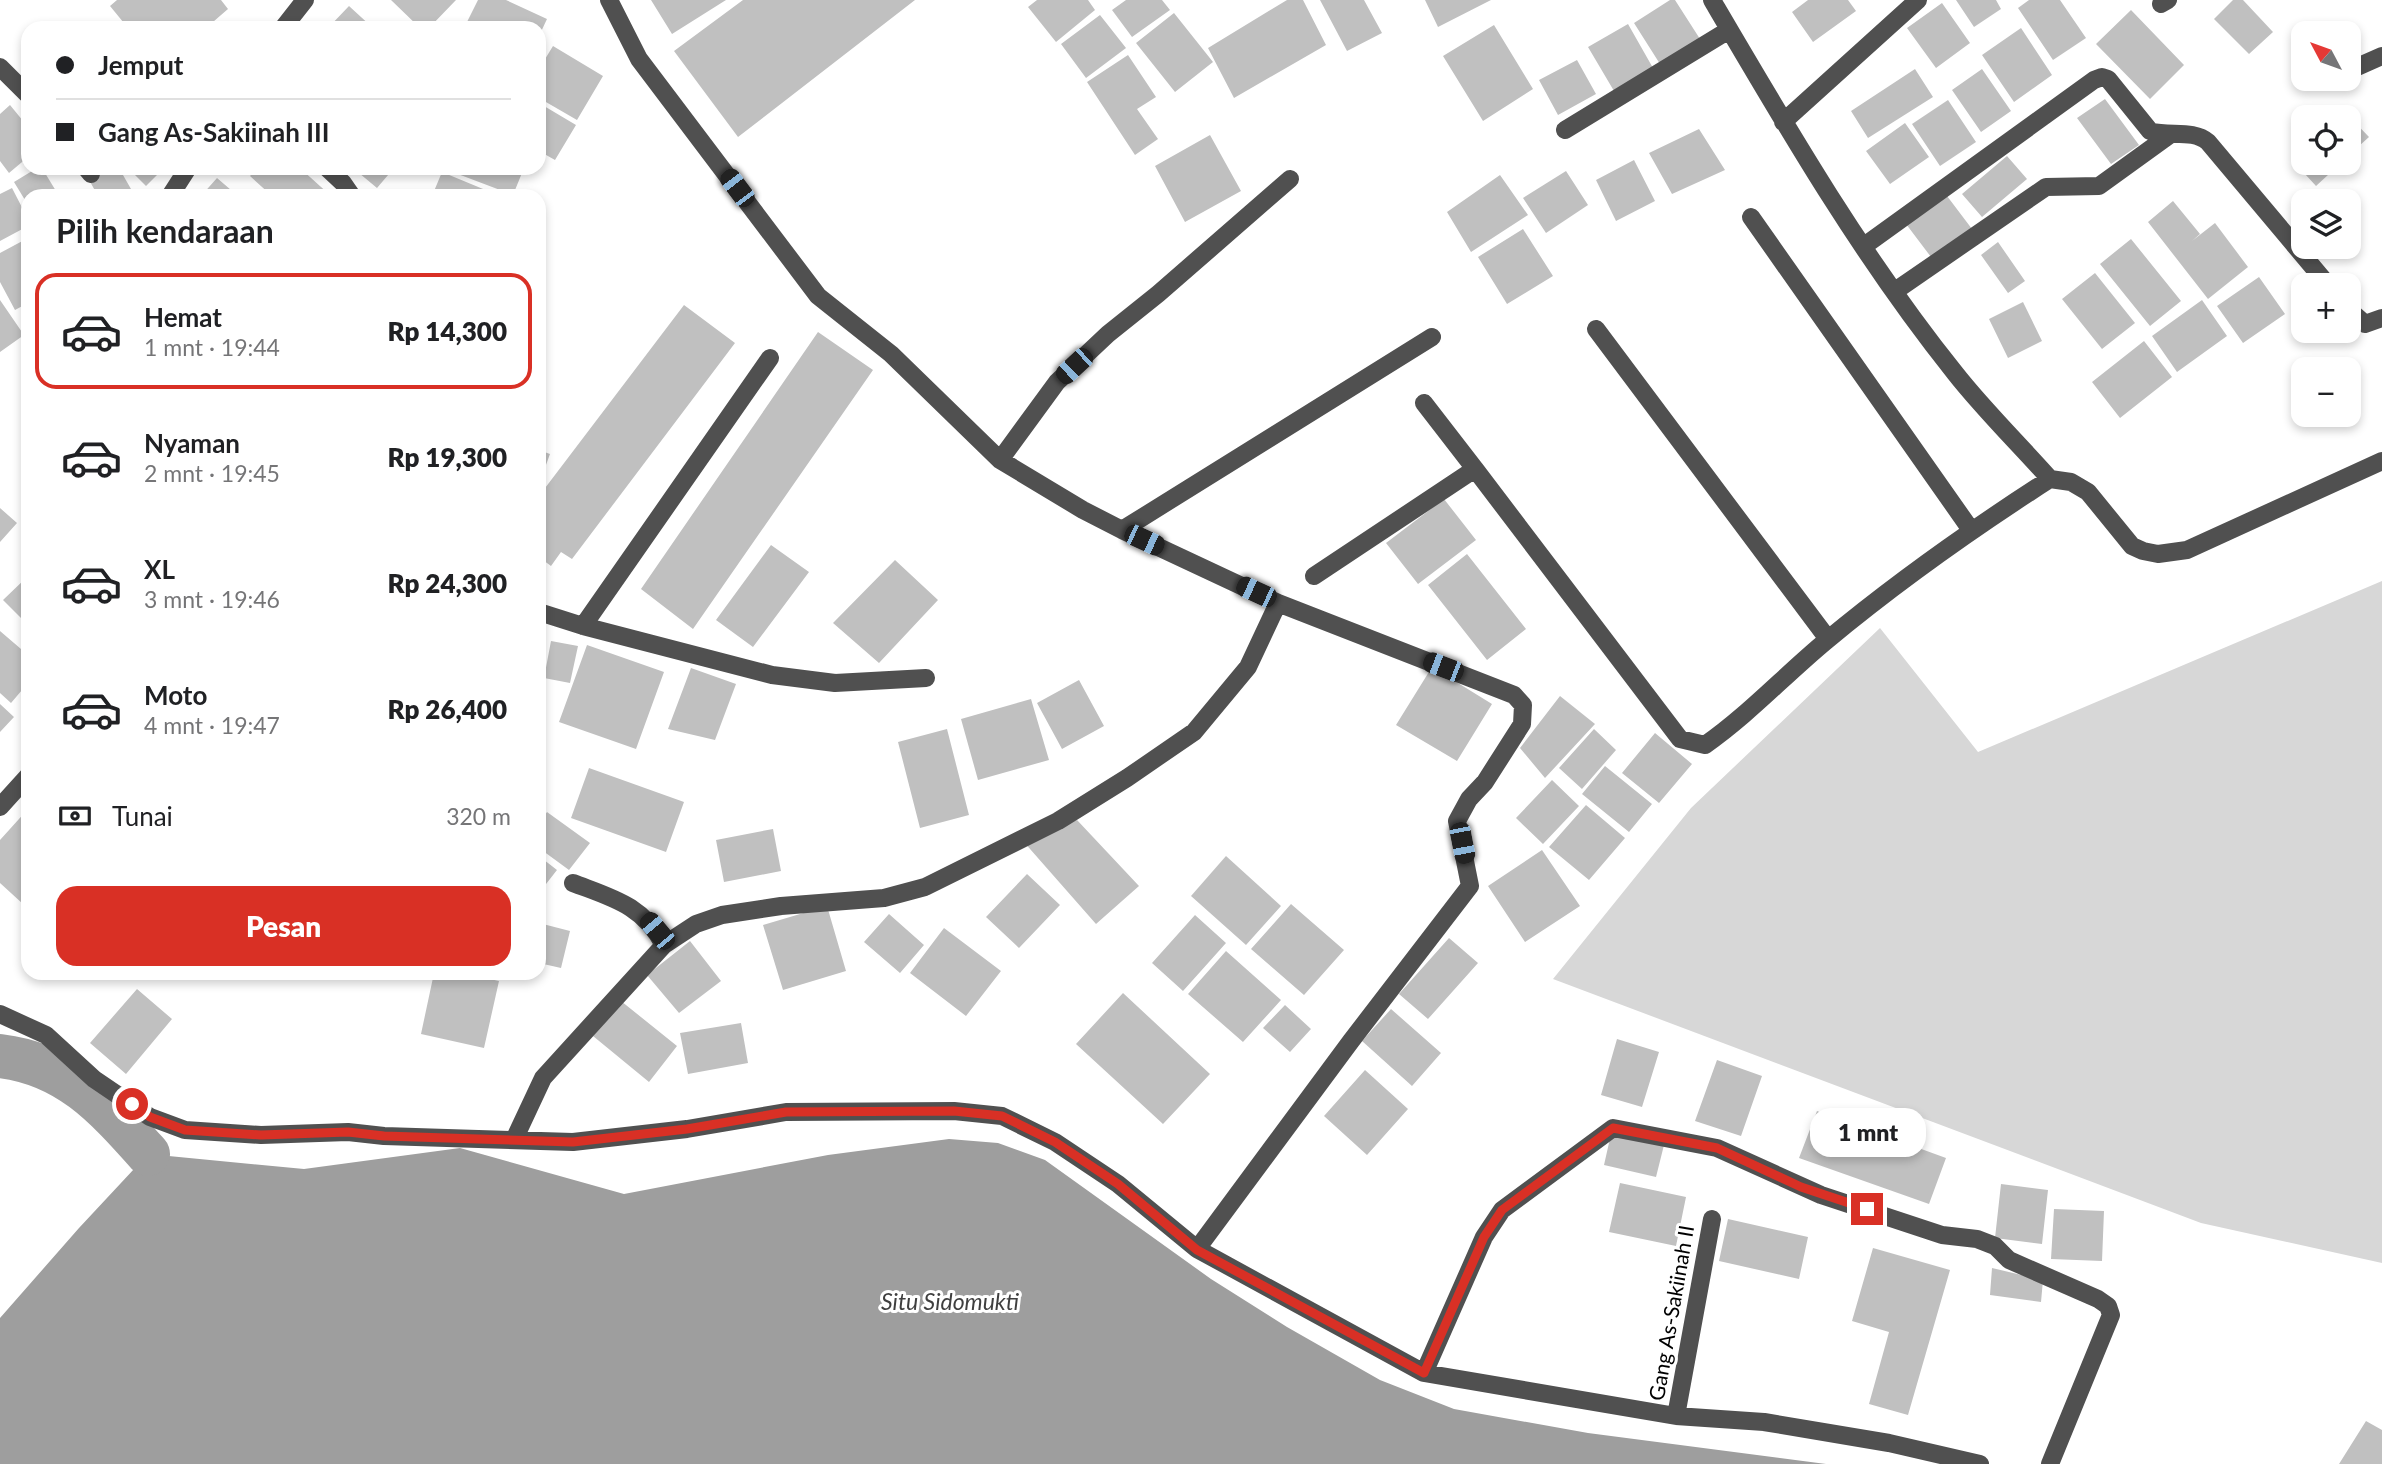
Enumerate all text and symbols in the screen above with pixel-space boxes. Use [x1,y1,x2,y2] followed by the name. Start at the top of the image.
[2291,21,2361,91] north arrow
[2291,21,2361,427] map controls
[98,49,184,81] text: Jemput
[2291,105,2361,175] button: locate
[98,116,329,148] text: Gang As-Sakiinah III
[716,165,759,211] car
[2291,189,2361,259] button: layers
[56,211,274,250] text: Pilih kendaraan
[2291,273,2361,343] button: +
[60,300,123,363] icon: car
[144,301,222,333] text: Hemat
[387,315,507,347] text: Rp 14,300
[144,333,280,361] text: 1 mnt · 19:44
[1052,344,1097,388] car
[2291,357,2361,427] button: −
[60,426,123,489] icon: car
[144,427,240,459] text: Nyaman
[387,441,507,473] text: Rp 19,300
[144,459,280,487] text: 2 mnt · 19:45
[1121,522,1168,558] car
[60,552,123,615] icon: car
[144,553,175,585] text: XL
[387,567,507,599] text: Rp 24,300
[1233,574,1280,610] car
[144,585,280,613] text: 3 mnt · 19:46
[1420,650,1467,684] car
[60,678,123,741] icon: car
[144,679,207,711] text: Moto
[387,693,507,725] text: Rp 26,400
[144,711,280,739] text: 4 mnt · 19:47
[56,797,94,835] icon: cash
[112,800,173,832] text: Tunai
[446,802,511,830] text: 320 m
[1448,820,1477,866] car
[56,886,511,966] button: Pesan
[636,908,679,954] car
[116,1088,148,1120] route start
[1809,1108,1925,1156] callout: 1 mnt
[1838,1118,1898,1146] text: 1 mnt
[1851,1193,1883,1225] route end
[1643,1223,1698,1402] street label: Gang As-Sakiinah II
[881,1287,1020,1315] water label: Situ Sidomukti

